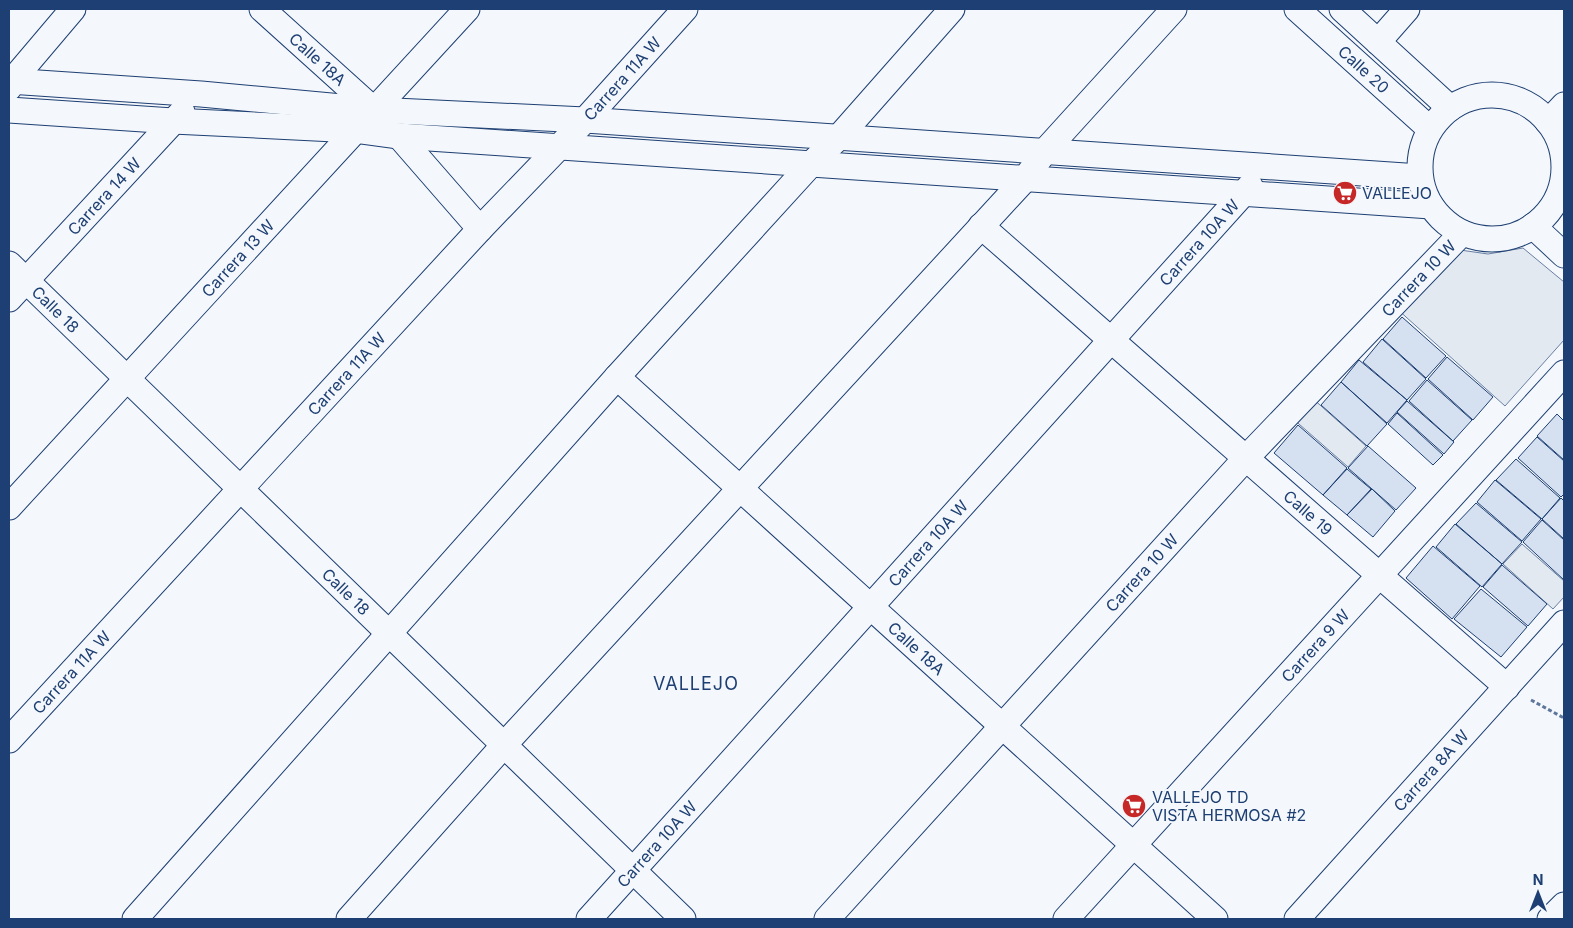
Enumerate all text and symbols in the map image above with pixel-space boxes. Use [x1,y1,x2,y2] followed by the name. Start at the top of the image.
[285,28,350,90] street label: Calle 18A
[579,32,665,125] street label: Carrera 11A W
[1334,41,1394,98] street label: Calle 20
[63,153,145,239] street label: Carrera 14 W
[1332,180,1358,206] supermarket icon: VALLEJO
[1362,183,1432,203] place label: VALLEJO
[1155,195,1243,290] street label: Carrera 10A W
[197,215,279,301] street label: Carrera 13 W
[1377,236,1460,321] street label: Carrera 10 W
[28,282,84,337] street label: Calle 18
[303,328,390,420] street label: Carrera 11A W
[1279,486,1337,540] street label: Calle 19
[884,496,972,591] street label: Carrera 10A W
[1101,529,1182,616] street label: Carrera 10 W
[318,564,374,619] street label: Calle 18
[1277,605,1354,686] street label: Carrera 9 W
[884,617,949,679] street label: Calle 18A
[28,626,115,718] street label: Carrera 11A W
[653,673,739,694] district label: VALLEJO
[1389,725,1473,815] street label: Carrera 8A W
[1152,787,1306,825] place label: VALLEJO TD VISTA HERMOSA #2
[1121,793,1147,819] supermarket icon: VALLEJO TD VISTA HERMOSA #2
[613,796,701,891] street label: Carrera 10A W
[1513,868,1563,918] north arrow
[1533,871,1543,888] text: N

